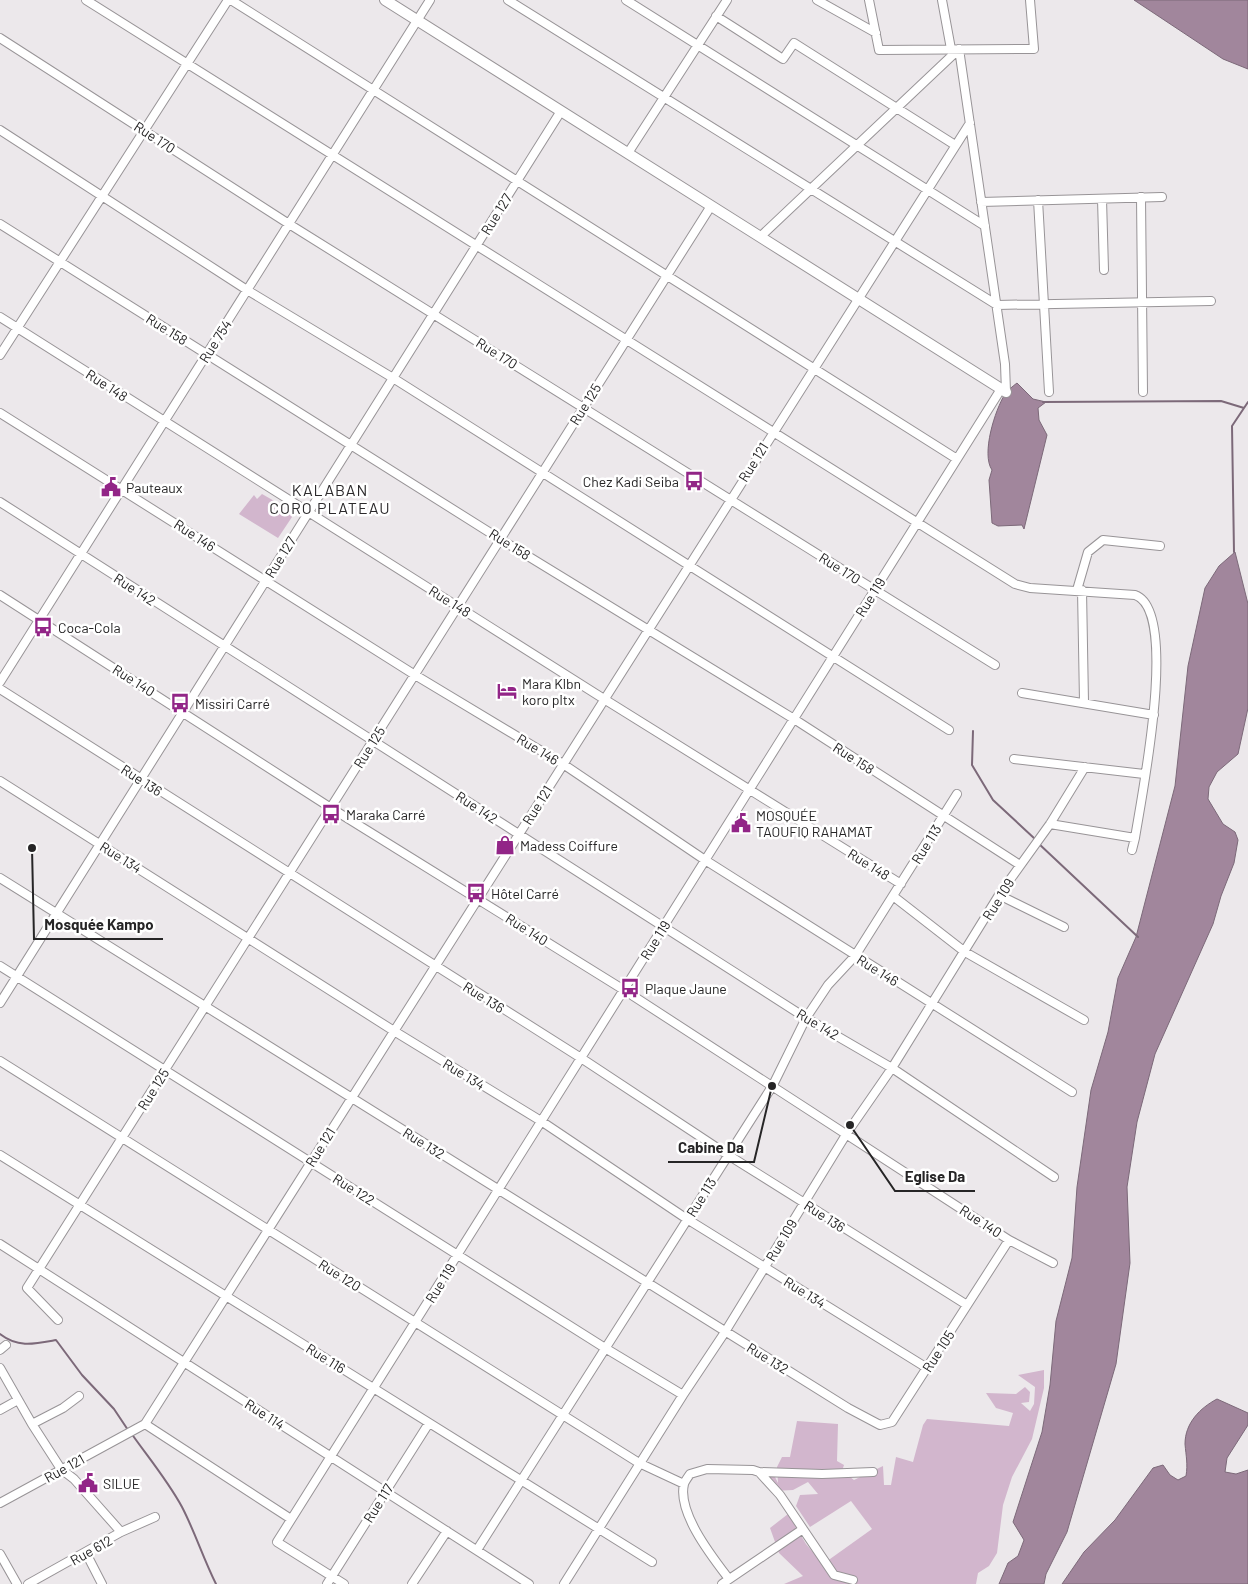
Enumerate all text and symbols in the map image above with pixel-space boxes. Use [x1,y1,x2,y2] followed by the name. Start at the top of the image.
[131,117,179,157] street label: Rue 170
[477,190,515,238] street label: Rue 127
[143,310,191,348] street label: Rue 158
[195,316,235,366] street label: Rue 754
[473,334,521,372] street label: Rue 170
[83,365,131,405] street label: Rue 148
[566,380,604,428] street label: Rue 125
[734,439,772,485] street label: Rue 121
[683,470,705,492] bus stop icon: Chez Kadi Seiba
[583,473,679,490] place label: Chez Kadi Seiba
[100,476,122,498] public building icon: Pauteaux
[126,479,183,496] place label: Pauteaux
[269,480,391,517] district label: KALABAN CORO PLATEAU
[171,515,219,555] street label: Rue 146
[486,525,534,563] street label: Rue 158
[261,533,299,581] street label: Rue 127
[816,549,864,587] street label: Rue 170
[111,569,159,609] street label: Rue 142
[851,574,889,620] street label: Rue 119
[426,582,474,620] street label: Rue 148
[32,616,54,638] bus stop icon: Coca-Cola
[58,619,121,636] place label: Coca-Cola
[110,660,158,700] street label: Rue 140
[522,675,581,708] place label: Mara Klbn koro pltx
[496,680,518,702] hotel icon: Mara Klbn koro pltx
[169,692,191,714] bus stop icon: Missiri Carré
[195,695,270,712] place label: Missiri Carré
[350,723,388,771] street label: Rue 125
[514,730,562,768] street label: Rue 146
[830,738,878,778] street label: Rue 158
[118,760,166,800] street label: Rue 136
[518,782,556,828] street label: Rue 121
[453,787,501,827] street label: Rue 142
[320,803,342,825] bus stop icon: Maraka Carré
[346,806,425,823] place label: Maraka Carré
[756,807,873,840] place label: MOSQUÉE TAOUFIQ RAHAMAT
[730,812,752,834] public building icon: MOSQUÉE TAOUFIQ RAHAMAT
[907,821,945,867] street label: Rue 113
[494,834,516,856] shop icon: Madess Coiffure
[520,837,618,854] place label: Madess Coiffure
[97,838,145,876] street label: Rue 134
[845,845,893,883] street label: Rue 148
[978,875,1018,923] street label: Rue 109
[465,882,487,904] bus stop icon: Hôtel Carré
[491,885,559,902] place label: Hôtel Carré
[34,909,163,939] callout: Mosquée Kampo
[503,909,551,949] street label: Rue 140
[44,915,154,933] text: Mosquée Kampo
[636,917,674,963] street label: Rue 119
[854,951,902,989] street label: Rue 146
[619,977,641,999] bus stop icon: Plaque Jaune
[460,978,508,1016] street label: Rue 136
[645,980,727,997] place label: Plaque Jaune
[794,1005,842,1043] street label: Rue 142
[440,1055,488,1093] street label: Rue 134
[134,1065,172,1113] street label: Rue 125
[301,1124,339,1170] street label: Rue 121
[400,1124,448,1162] street label: Rue 132
[668,1132,754,1162] callout: Cabine Da
[678,1138,744,1156] text: Cabine Da
[895,1161,975,1191] callout: Eglise Da
[905,1167,965,1185] text: Eglise Da
[330,1170,378,1208] street label: Rue 122
[682,1174,720,1220] street label: Rue 113
[801,1196,849,1236] street label: Rue 136
[957,1201,1005,1241] street label: Rue 140
[762,1216,800,1264] street label: Rue 109
[316,1255,364,1295] street label: Rue 120
[421,1260,459,1306] street label: Rue 119
[781,1273,829,1311] street label: Rue 134
[918,1327,958,1375] street label: Rue 105
[303,1339,349,1377] street label: Rue 116
[744,1339,792,1377] street label: Rue 132
[242,1395,288,1433] street label: Rue 114
[41,1450,87,1486] street label: Rue 121
[77,1472,99,1494] public building icon: SILUE
[103,1475,140,1492] place label: SILUE
[359,1480,397,1526] street label: Rue 117
[67,1531,115,1569] street label: Rue 612

